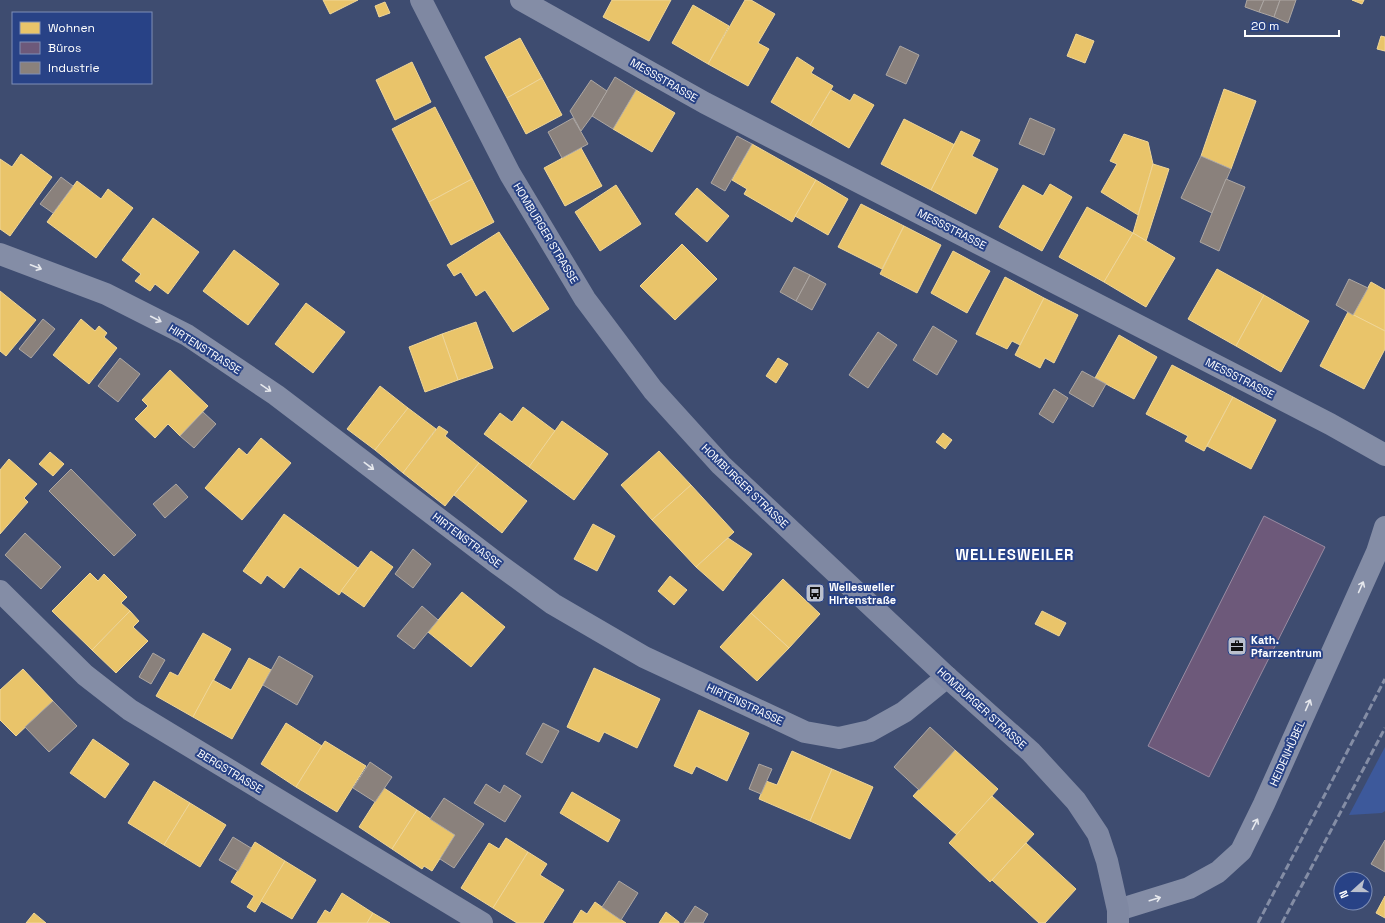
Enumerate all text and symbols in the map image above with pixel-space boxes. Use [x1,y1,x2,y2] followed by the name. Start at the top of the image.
[12,12,152,84] legend
[1245,12,1339,38] scale bar
[1251,18,1279,34] text: 20 m
[48,20,95,36] text: Wohnen
[48,40,81,56] text: Büros
[628,55,700,105] street label: MESSSTRASSE
[48,60,100,76] text: Industrie
[510,180,582,286] street label: HOMBURGER STRASSE
[915,206,989,252] street label: MESSSTRASSE
[30,264,42,272] one-way arrow
[149,316,161,323] one-way arrow
[166,321,244,377] street label: HIRTENSTRASSE
[1203,355,1277,401] street label: MESSSTRASSE
[260,384,271,392] one-way arrow
[699,441,791,531] street label: HOMBURGER STRASSE
[364,462,375,471] one-way arrow
[430,509,504,571] street label: HIRTENSTRASSE
[955,545,1075,564] district label: WELLESWEILER
[829,580,896,607] place label: Wellesweiler Hirtenstraße
[1358,581,1365,593] one-way arrow
[804,582,826,604] bus stop icon: Wellesweiler Hirtenstraße
[1251,633,1322,660] place label: Kath. Pfarrzentrum
[1226,635,1248,657] office icon: Kath. Pfarrzentrum
[934,664,1030,752] street label: HOMBURGER STRASSE
[704,680,786,728] street label: HIRTENSTRASSE
[1305,700,1313,712] one-way arrow
[1265,717,1308,788] street label: HEIDENHÜBEL
[195,746,265,796] street label: BERGSTRASSE
[1251,818,1259,830] one-way arrow
[1333,871,1373,911] north arrow
[1336,889,1352,901] text: N
[1149,895,1162,902] one-way arrow

